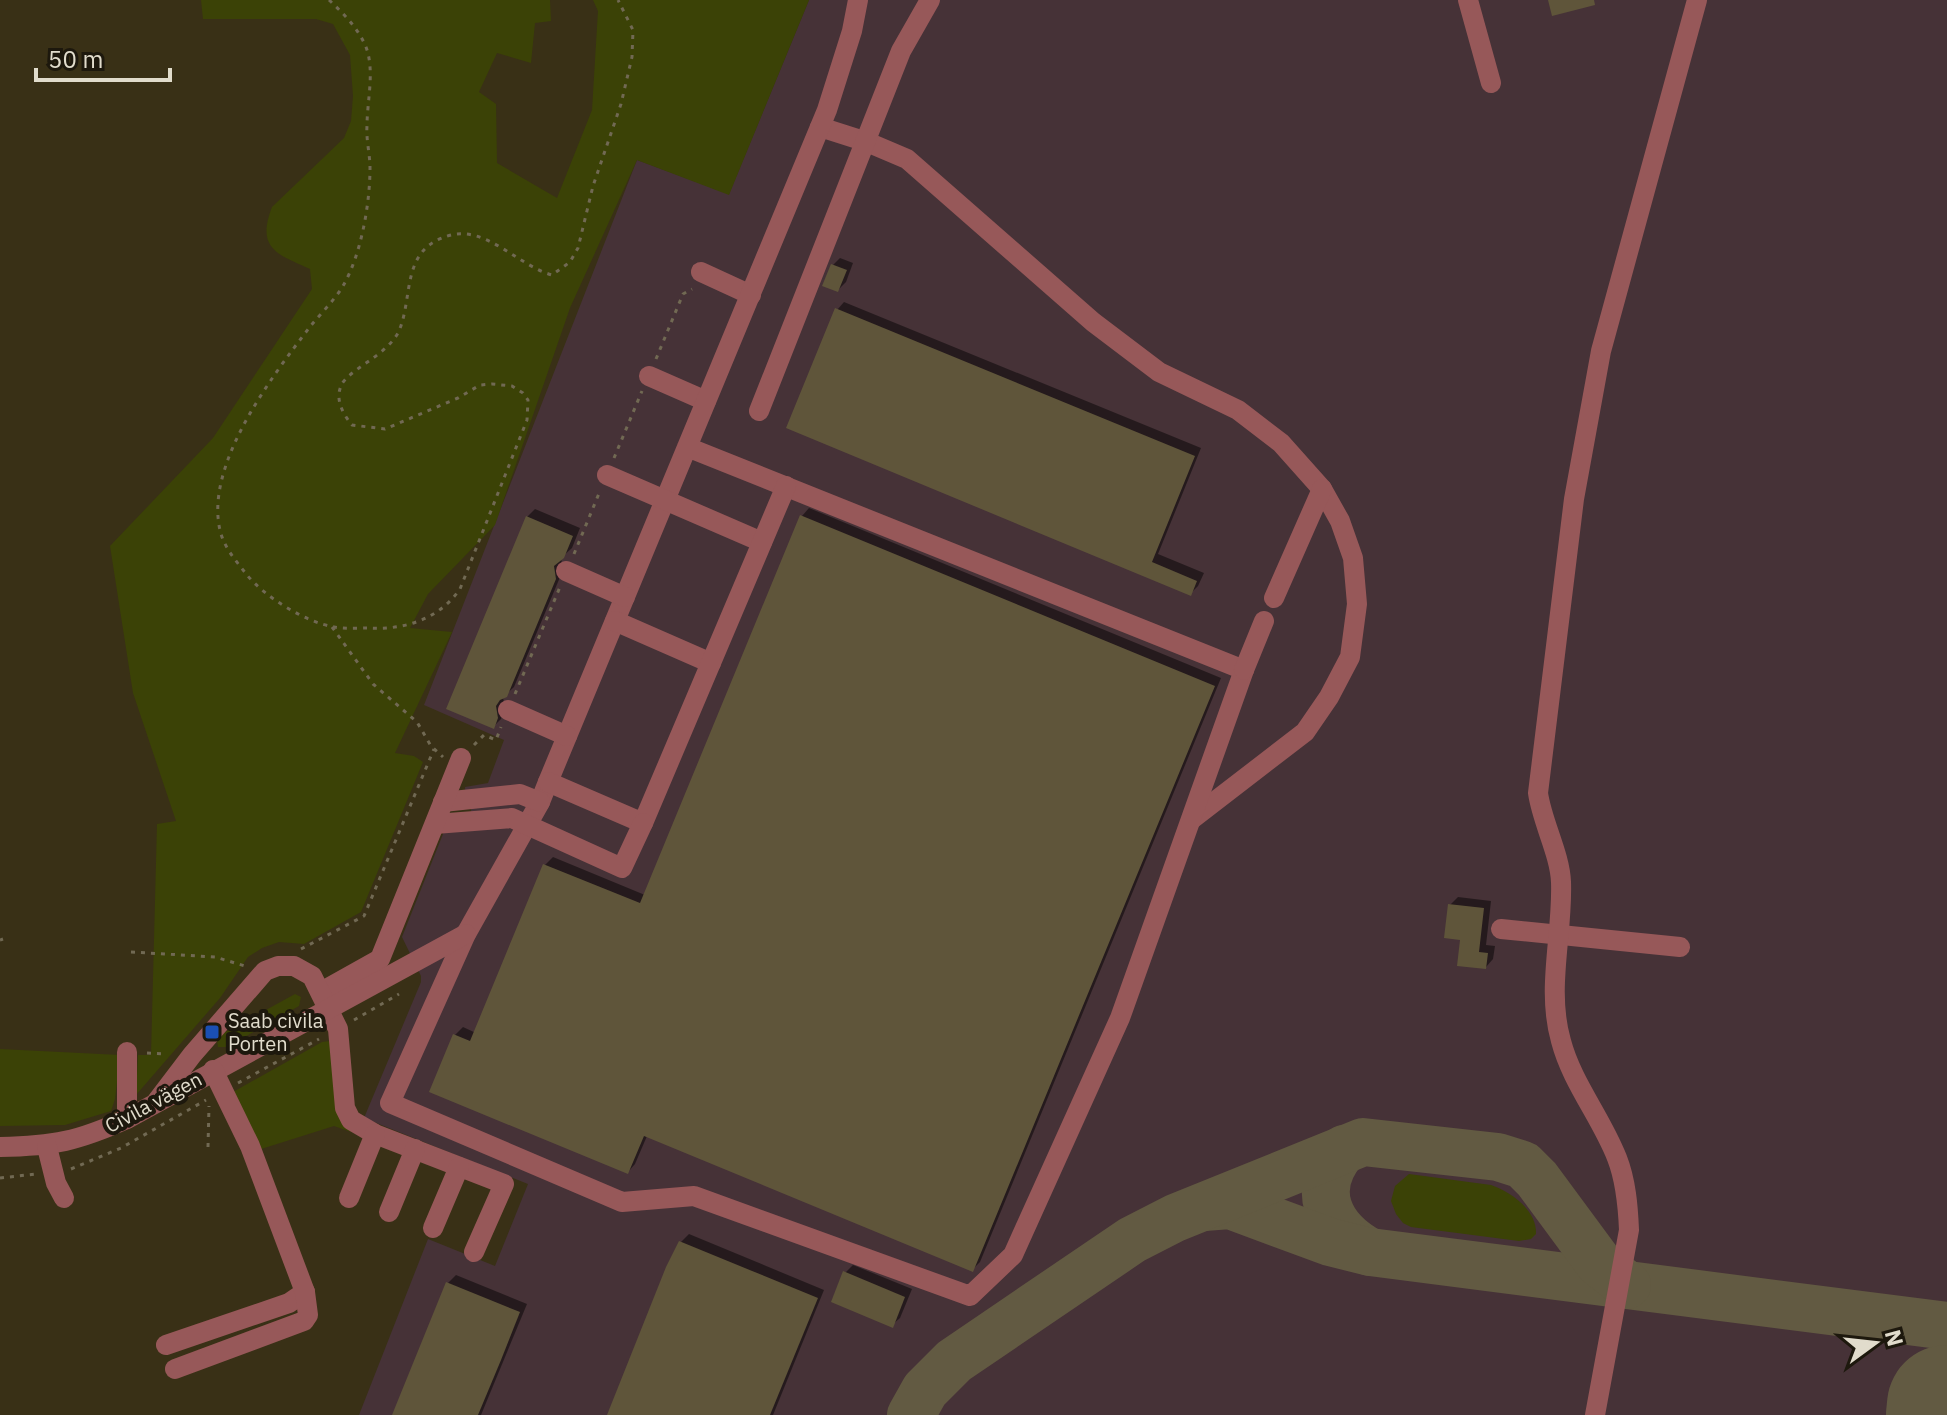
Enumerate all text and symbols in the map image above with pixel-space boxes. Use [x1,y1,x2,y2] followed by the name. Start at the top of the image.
[36,32,170,82] scale bar
[48,43,103,75] text: 50 m
[228,1007,324,1057] place label: Saab civila Porten
[203,1023,221,1041] marker: Saab civila Porten
[100,1065,206,1139] street label: Civila vägen
[1835,1303,1915,1383] north arrow
[1879,1326,1911,1349] text: N

